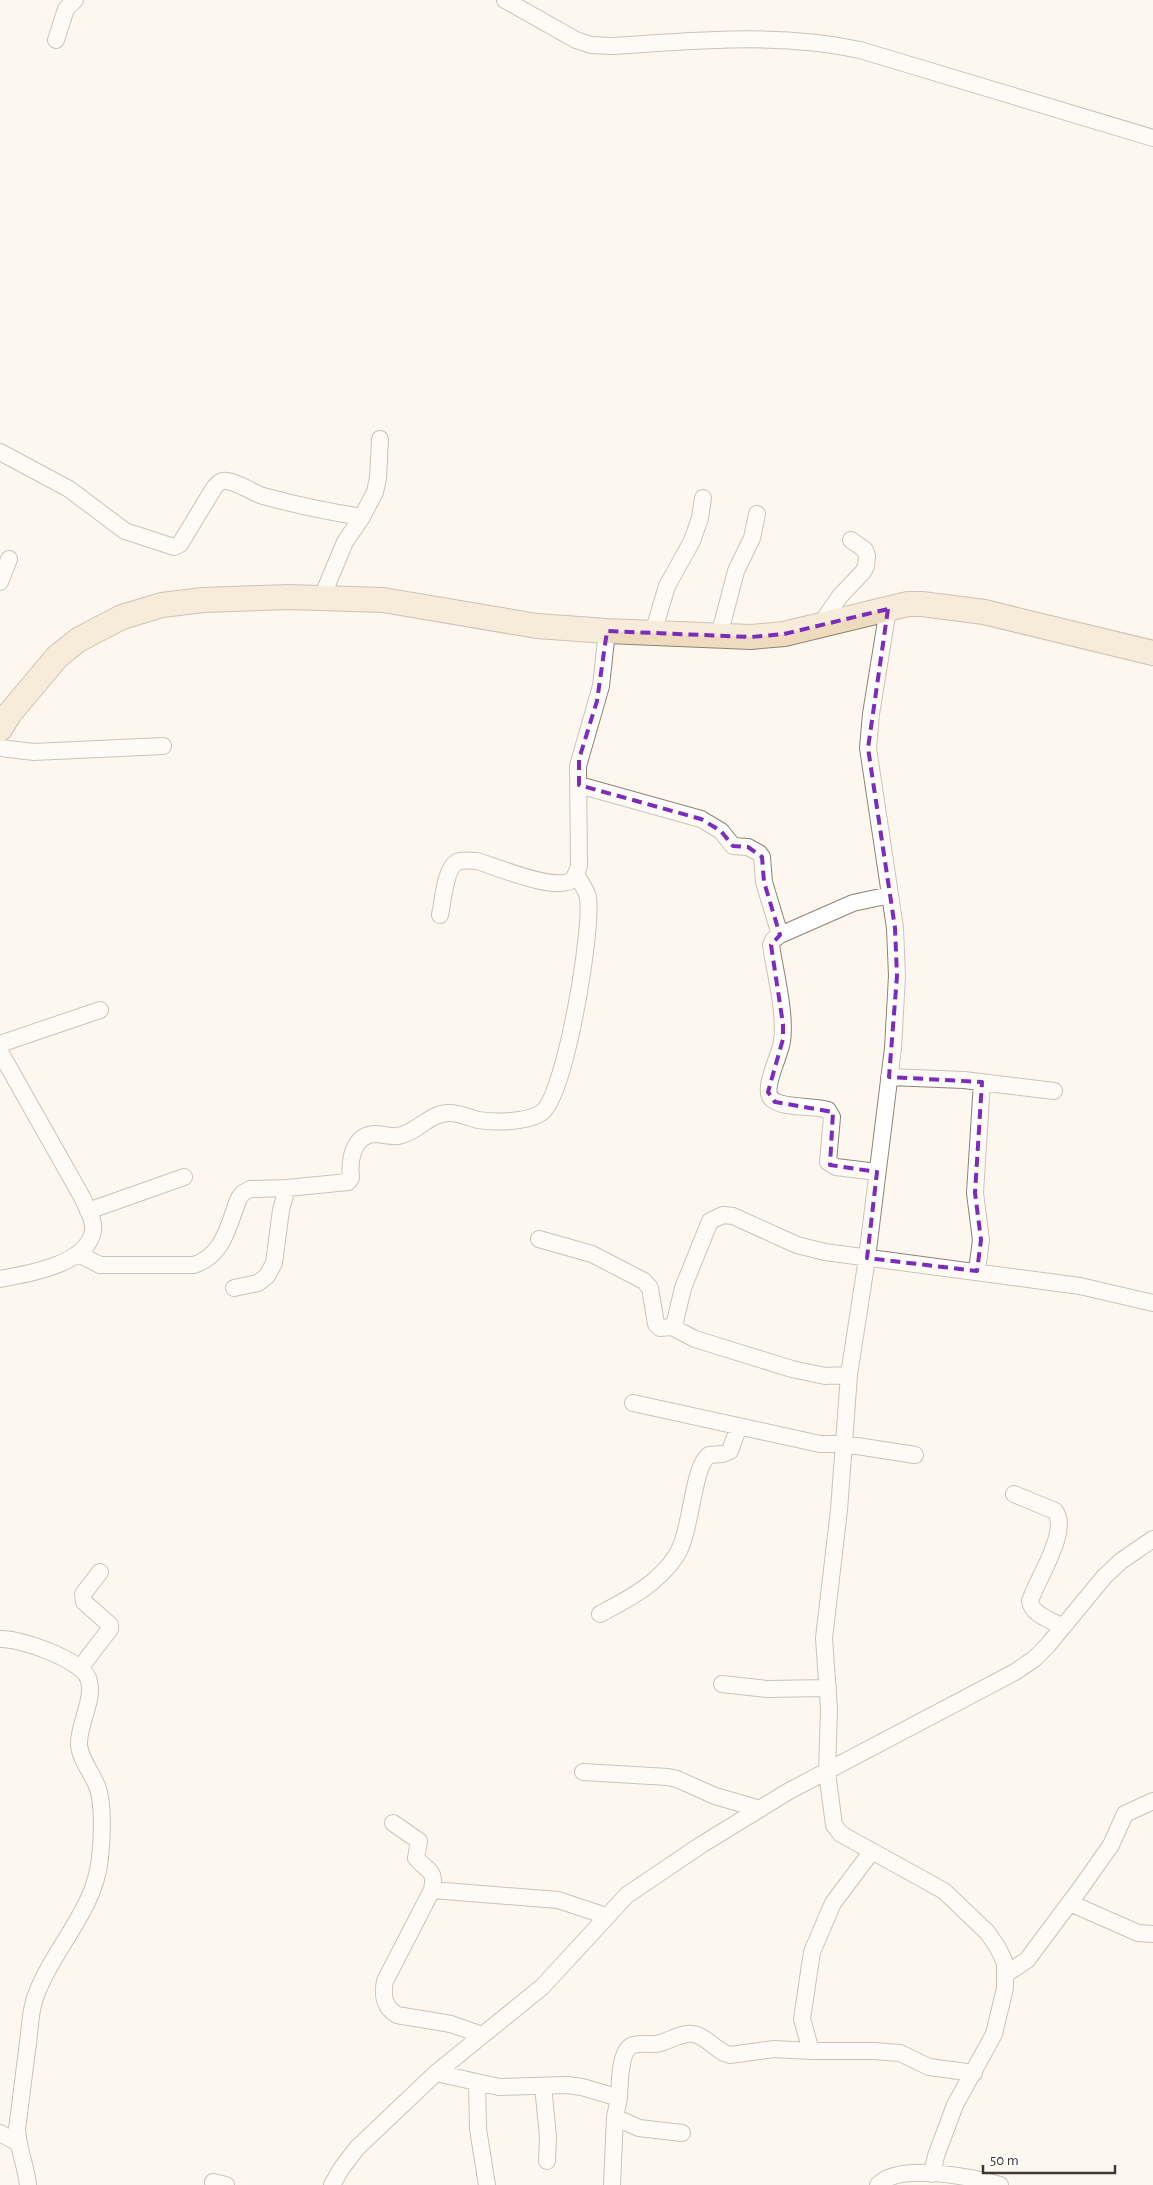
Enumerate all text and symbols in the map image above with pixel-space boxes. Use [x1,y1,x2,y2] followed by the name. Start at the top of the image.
[983,2142,1116,2174] scale bar
[990,2153,1019,2168] text: 50 m

